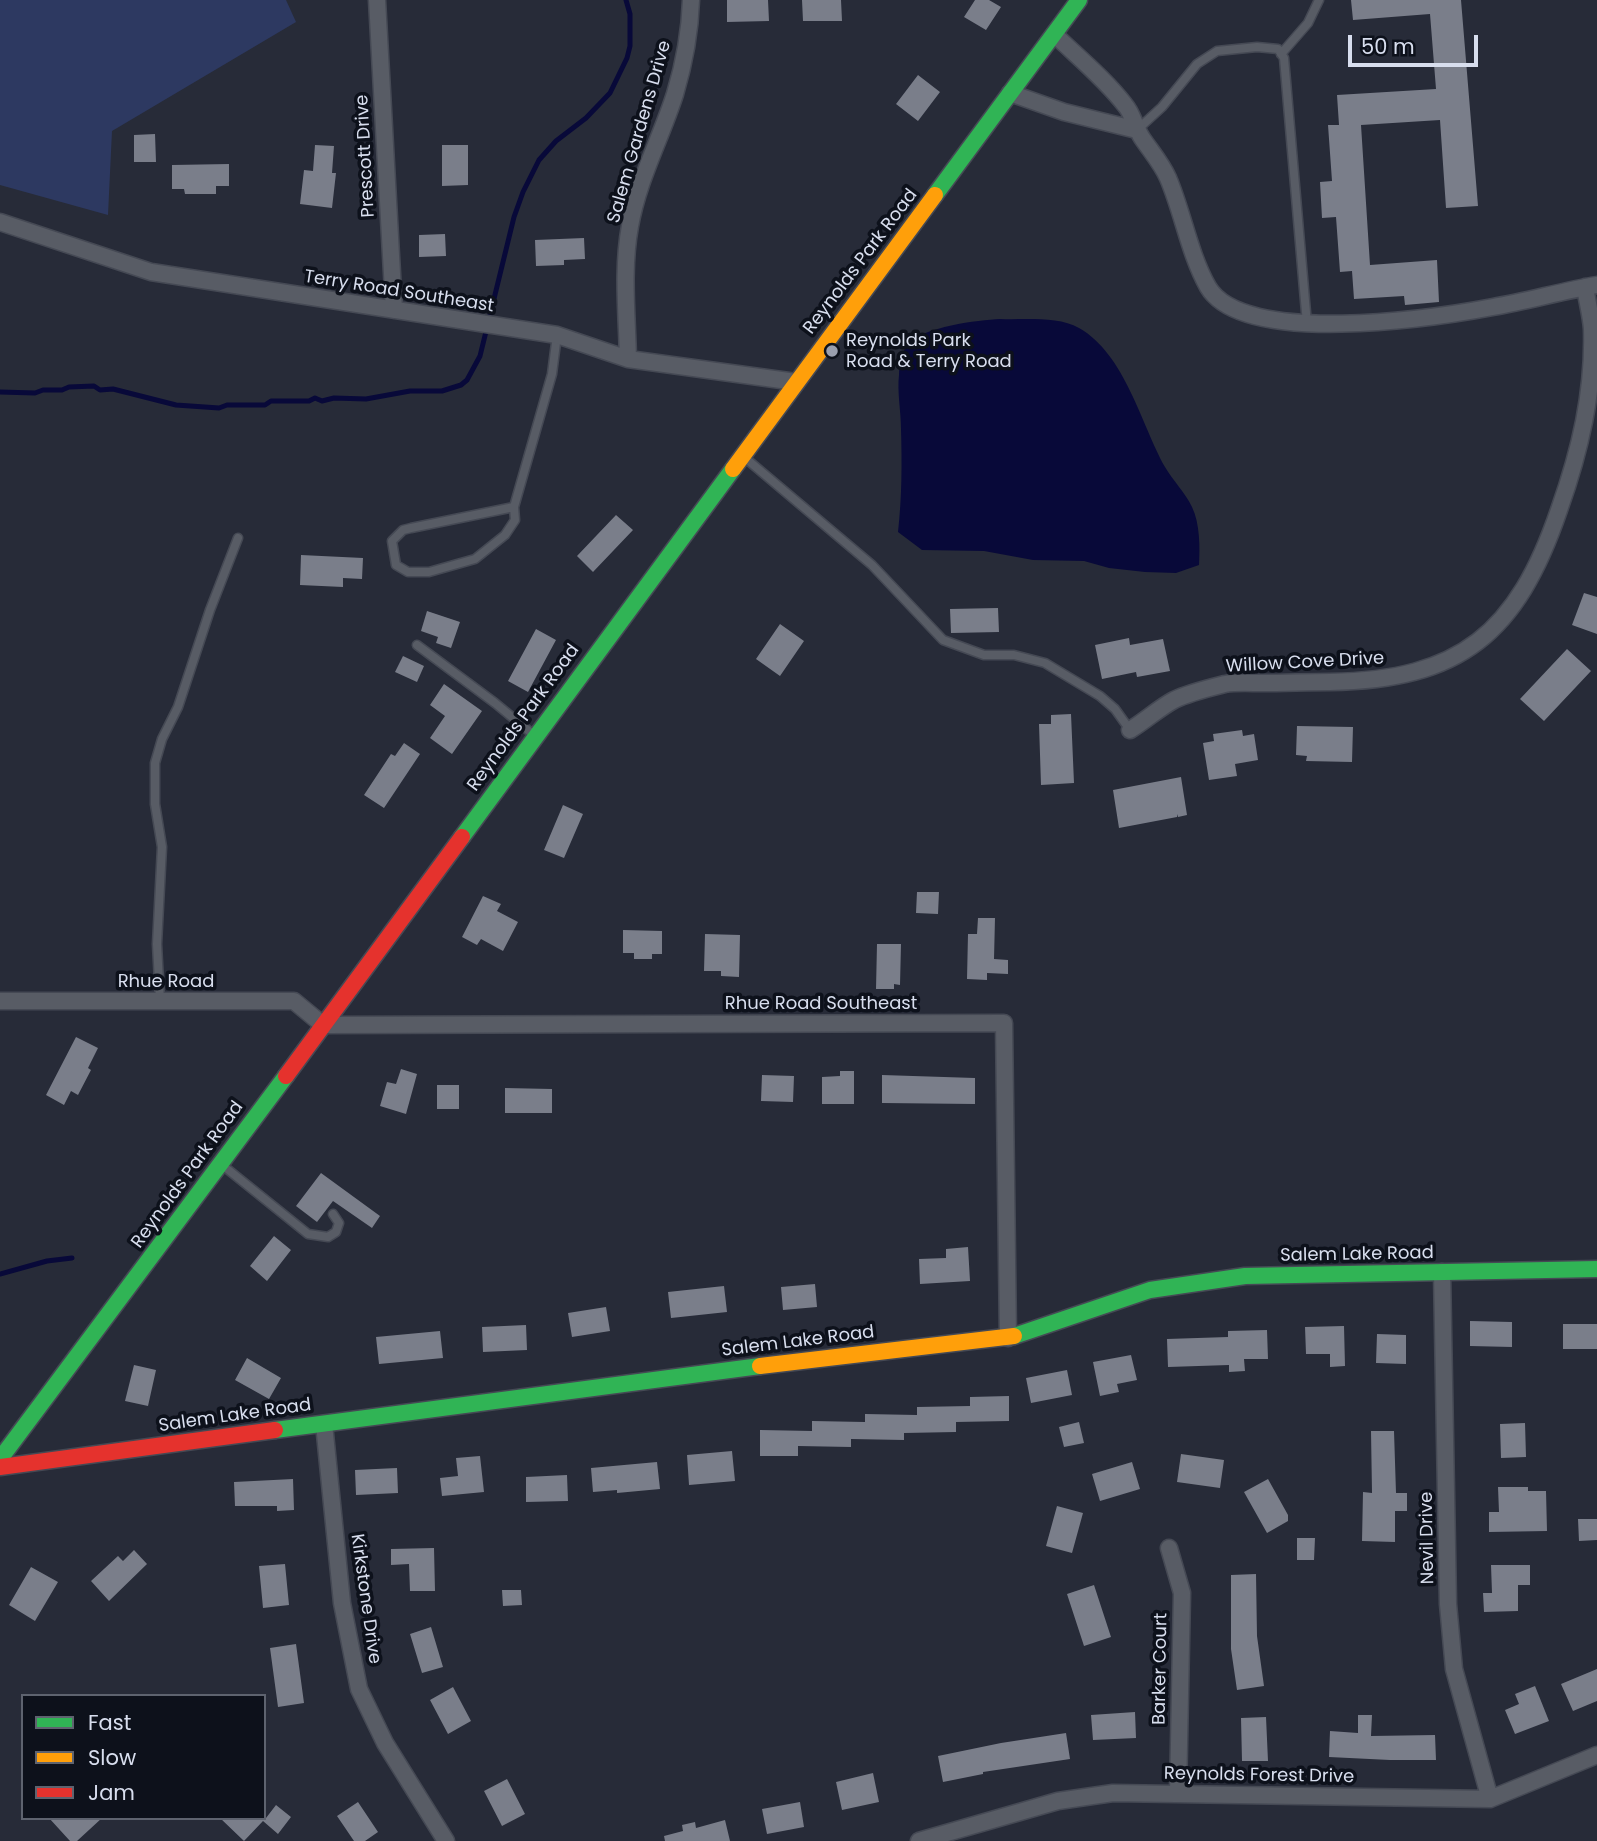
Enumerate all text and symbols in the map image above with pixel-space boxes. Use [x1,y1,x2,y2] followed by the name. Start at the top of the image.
[1352,21,1482,65] scale bar
[1361,32,1415,61] text: 50 m
[604,38,676,226] street label: Salem Gardens Drive
[352,94,380,218] street label: Prescott Drive
[799,185,923,339] street label: Reynolds Park Road
[303,266,495,318] street label: Terry Road Southeast
[846,330,1012,372] place label: Reynolds Park Road & Terry Road
[824,343,840,359] marker: Reynolds Park Road & Terry Road
[463,640,585,796] street label: Reynolds Park Road
[1225,648,1385,678] street label: Willow Cove Drive
[118,971,214,993] street label: Rhue Road
[725,993,917,1015] street label: Rhue Road Southeast
[127,1097,249,1253] street label: Reynolds Park Road
[1280,1243,1434,1267] street label: Salem Lake Road
[720,1322,876,1362] street label: Salem Lake Road
[157,1395,313,1437] street label: Salem Lake Road
[1416,1491,1440,1585] street label: Nevil Drive
[345,1532,385,1666] street label: Kirkstone Drive
[1149,1613,1173,1725] street label: Barker Court
[21,1694,266,1820] legend
[88,1708,131,1737] text: Fast
[88,1743,136,1772] text: Slow
[1164,1764,1354,1788] street label: Reynolds Forest Drive
[88,1778,135,1807] text: Jam

